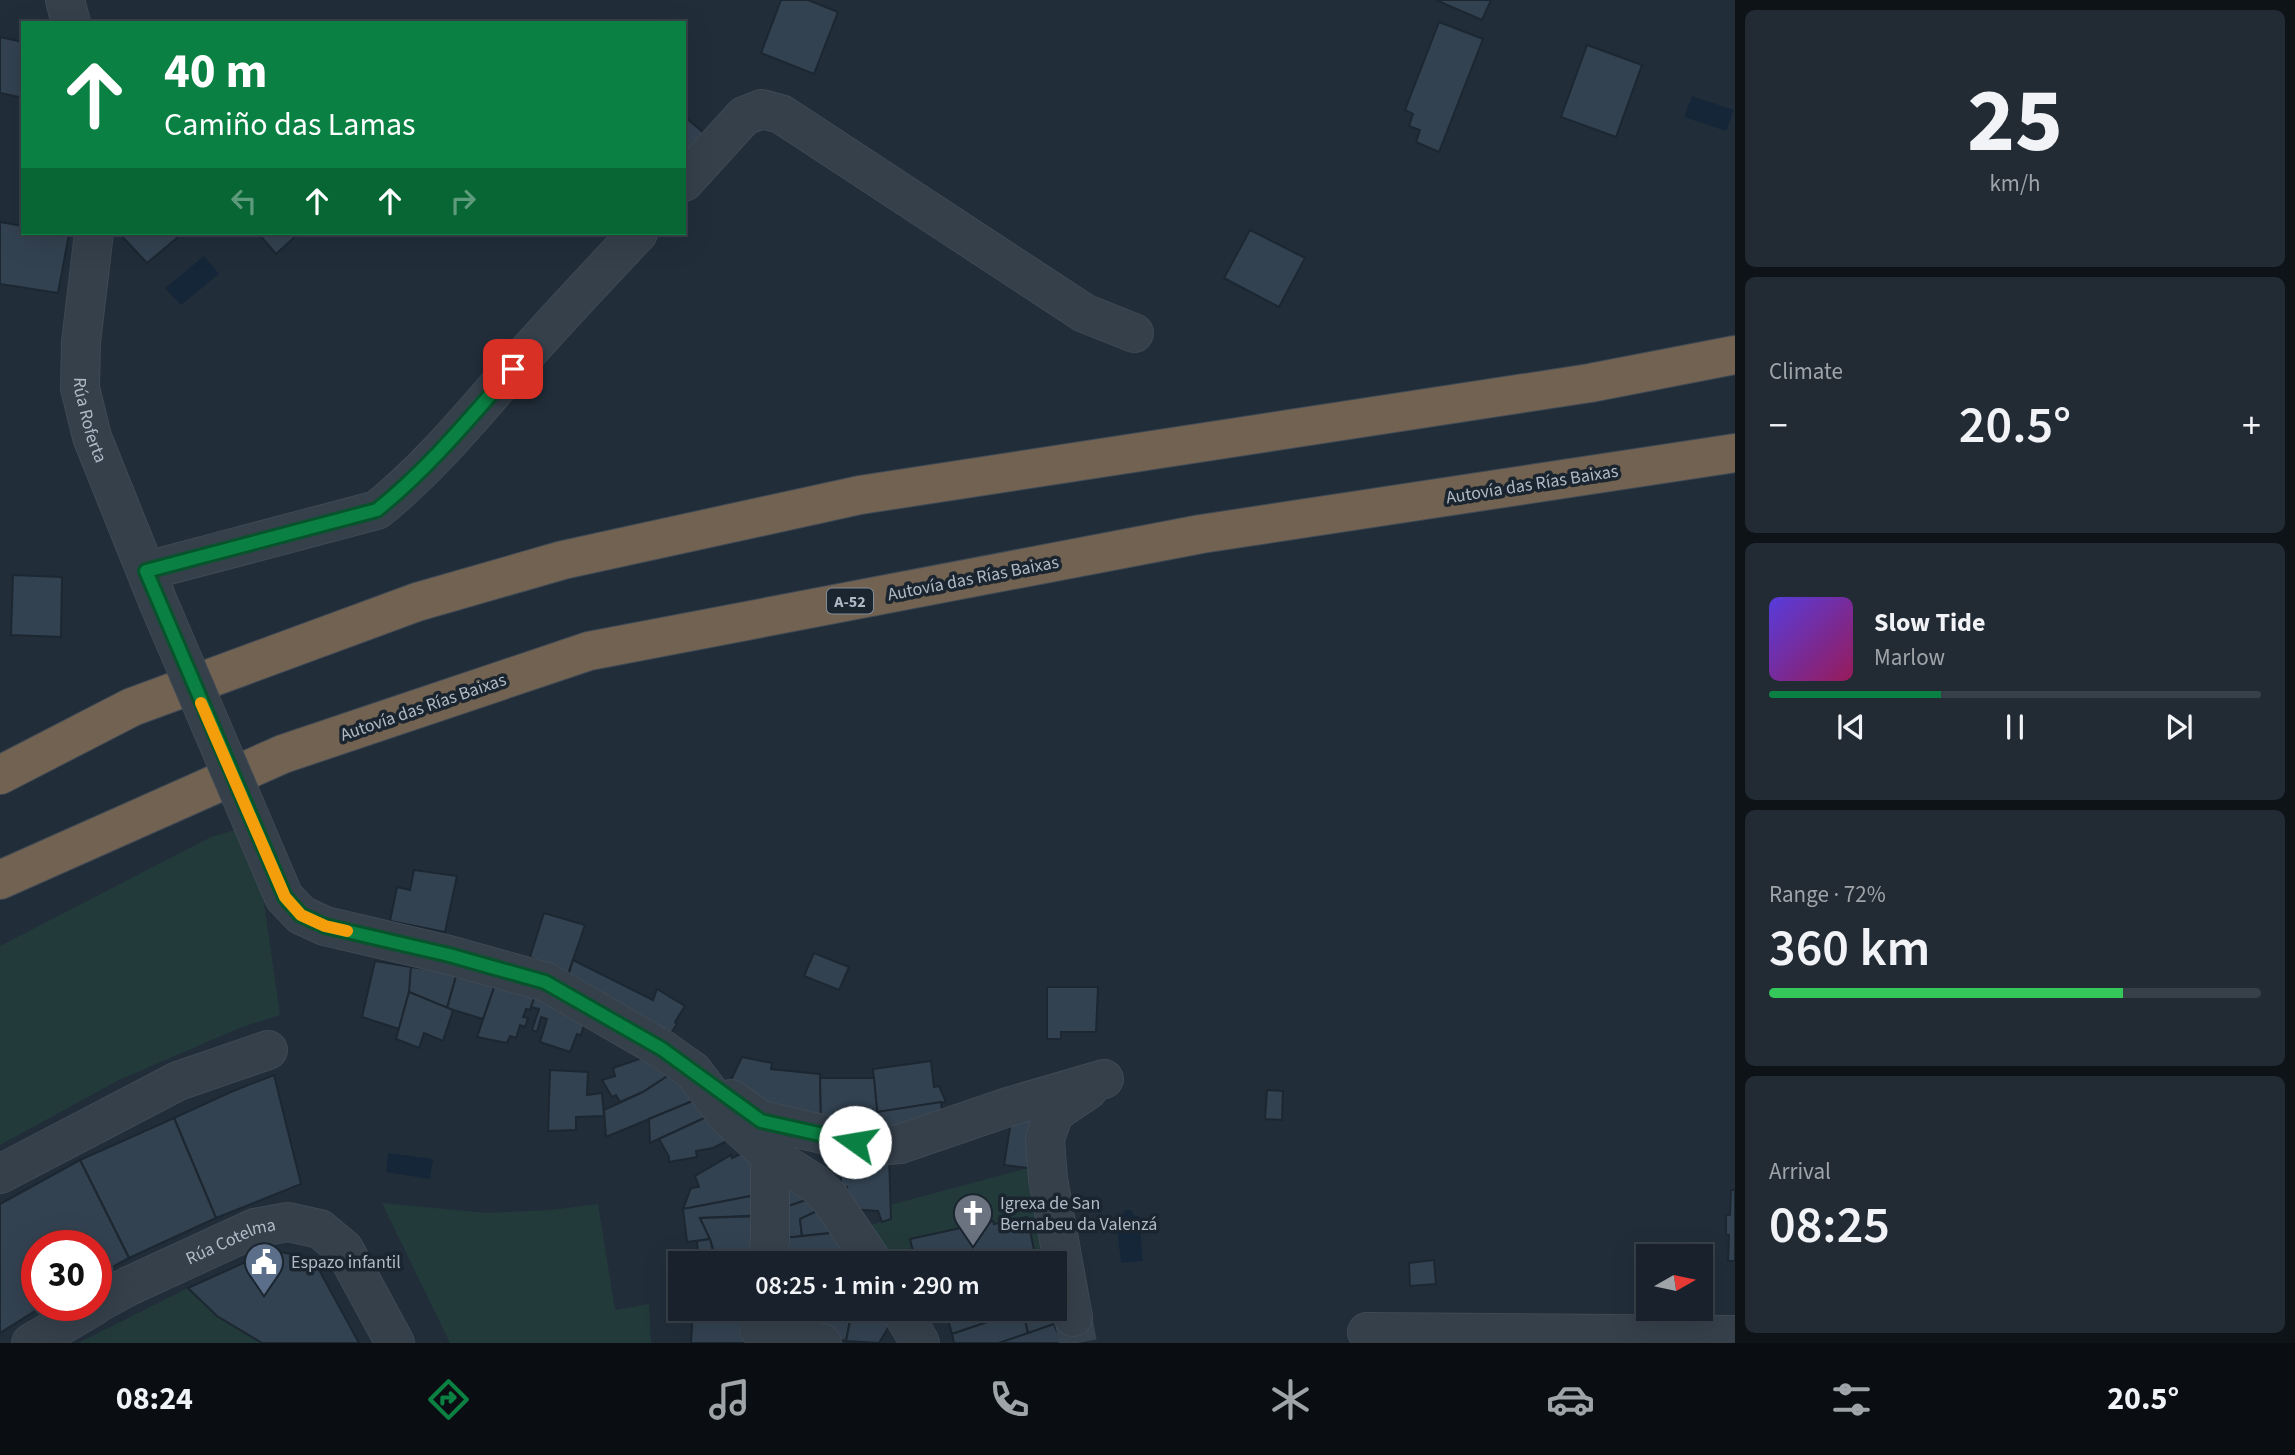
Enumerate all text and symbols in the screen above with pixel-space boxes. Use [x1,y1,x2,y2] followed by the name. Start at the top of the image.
[164,37,268,107] text: 40 m
[49,49,140,140] icon: ahead
[1967,57,2063,186] text: 25
[164,102,416,148] text: Camiño das Lamas
[1989,167,2041,200] text: km/h
[225,182,263,220] icon: left
[298,182,336,220] icon: ahead
[371,182,409,220] icon: ahead
[444,182,482,220] icon: right
[483,339,543,399] pin
[494,350,532,388] icon: arrive
[1769,355,1843,388] text: Climate
[67,377,113,466] street label: Rúa Roferta
[1959,389,2071,463] text: 20.5°
[1769,399,1788,453] text: −
[2242,399,2261,453] text: +
[1444,459,1620,510] street label: Autovía das Rías Baixas
[885,550,1061,607] street label: Autovía das Rías Baixas
[827,588,873,614] road number: A-52
[1874,604,1985,641] text: Slow Tide
[1874,641,1945,674] text: Marlow
[337,667,510,748] street label: Autovía das Rías Baixas
[1832,708,1870,746] icon: previous
[1996,708,2034,746] icon: pause
[2160,708,2198,746] icon: next
[1769,878,1886,911] text: Range · 72%
[1769,912,1930,986] text: 360 km
[818,1105,892,1179] position arrow
[1769,1155,1831,1188] text: Arrival
[1769,1189,1890,1263] text: 08:25
[1000,1191,1157,1237] place label: Igrexa de San Bernabeu da Valenzá
[952,1192,994,1247] church icon: Igrexa de San Bernabeu da Valenzá
[182,1213,278,1271] street label: Rúa Cotelma
[21,1230,112,1321] speed limit sign: 30
[243,1241,285,1296] public building icon: Espazo infantil
[1636,1244,1713,1321] north arrow
[1636,1244,1713,1321] map controls
[291,1250,401,1275] place label: Espazo infantil
[755,1267,980,1304] text: 08:25 · 1 min · 290 m
[424,1375,473,1424] icon: directions
[705,1375,754,1424] icon: music
[985,1375,1034,1424] icon: phone
[1266,1375,1315,1424] icon: climate
[1546,1375,1595,1424] icon: car
[1827,1375,1876,1424] icon: filters
[116,1376,193,1422] text: 08:24
[2107,1376,2179,1422] text: 20.5°

